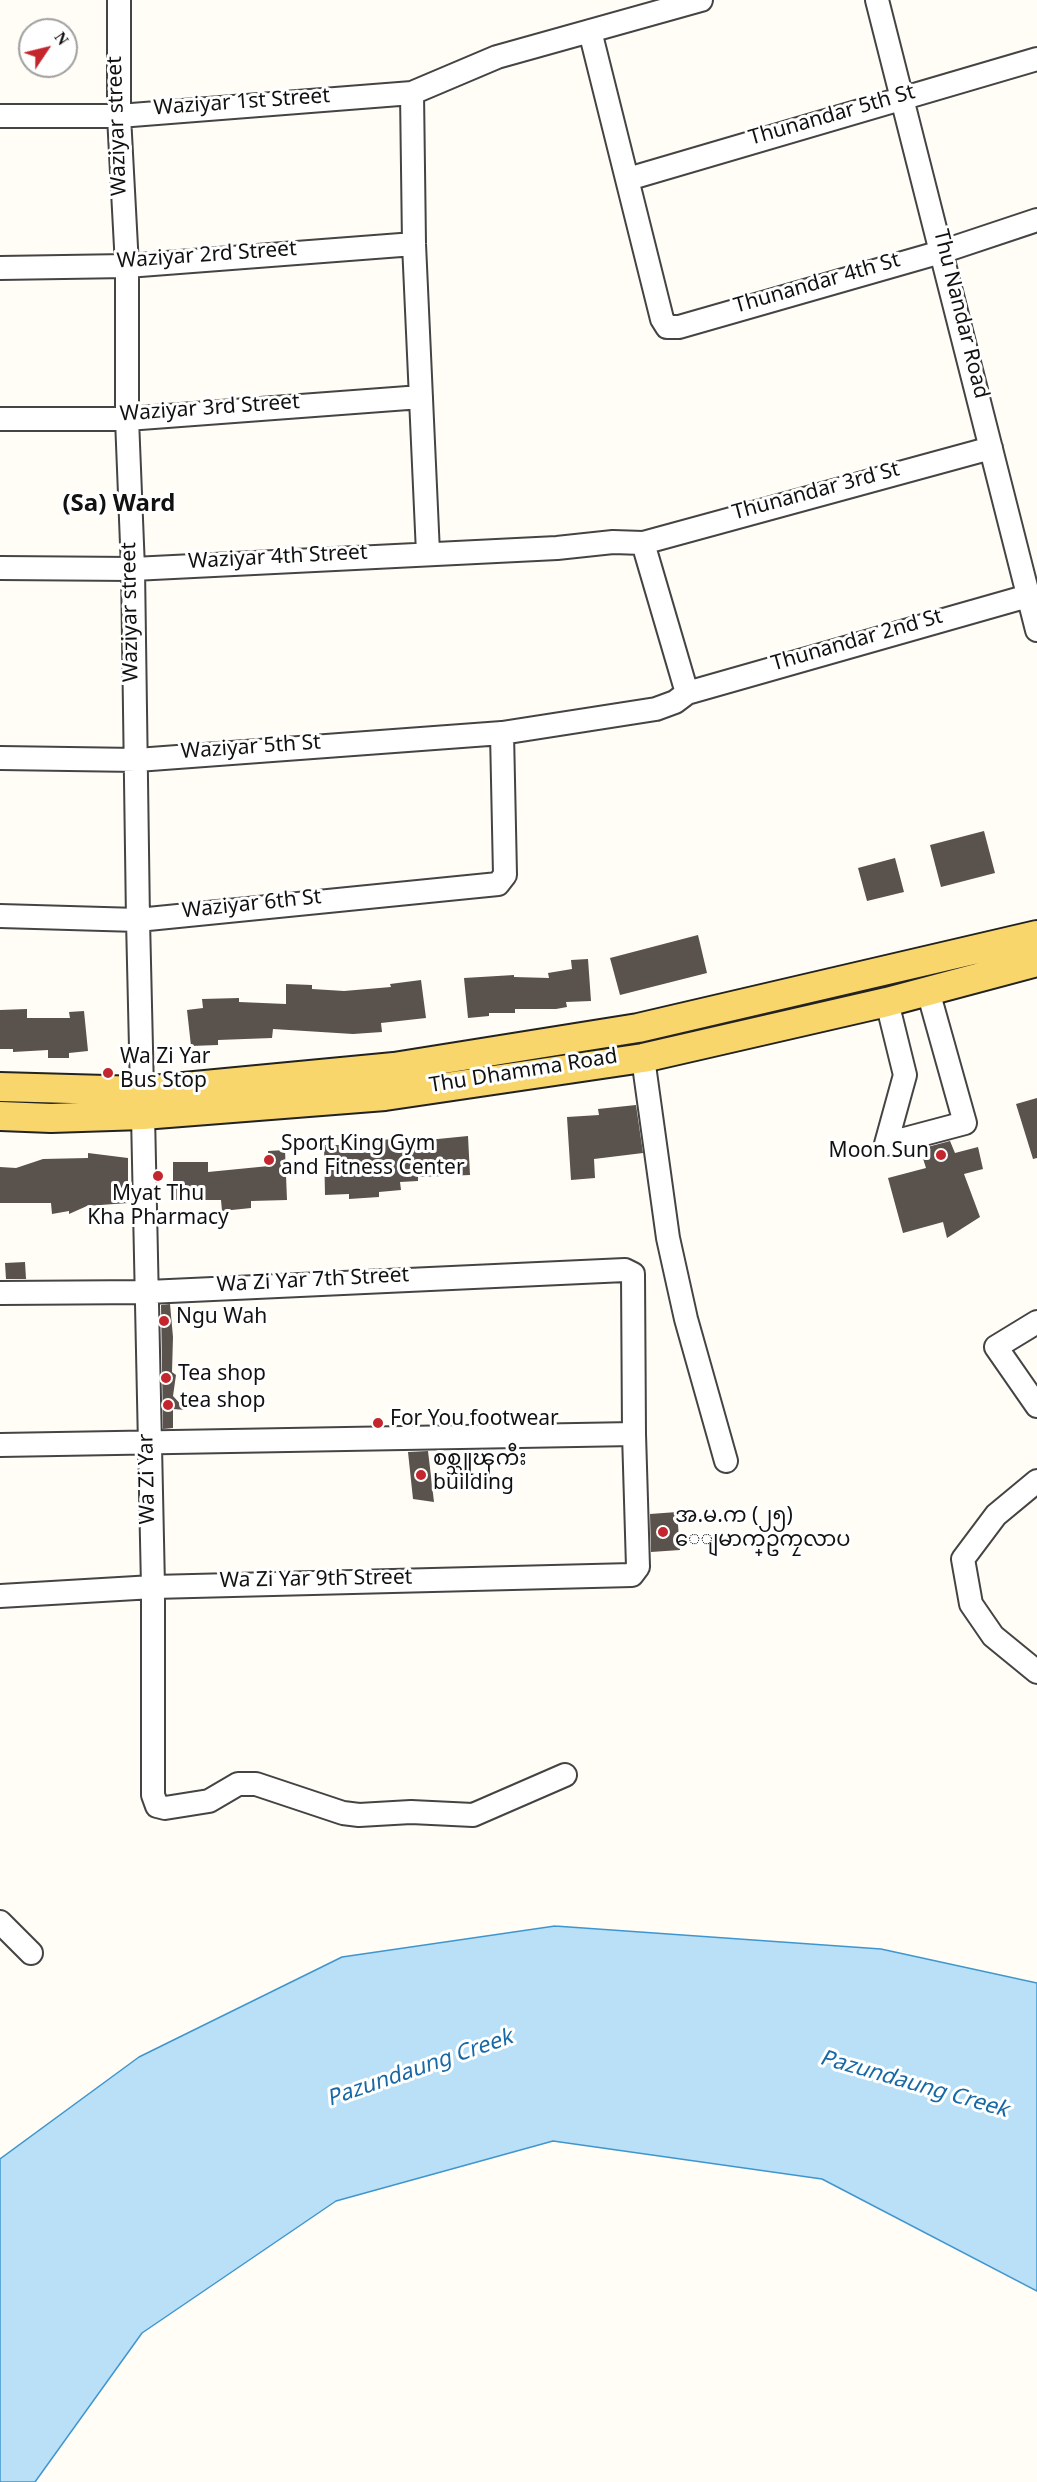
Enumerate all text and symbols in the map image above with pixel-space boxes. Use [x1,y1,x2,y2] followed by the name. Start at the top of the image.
[18,18,78,78] north arrow
[51,29,72,48] text: N
[106,56,136,196] street label: Waziyar street
[747,83,919,155] street label: Thunandar 5th St
[153,87,331,125] street label: Waziyar 1st Street
[924,228,990,402] street label: Thu Nandar Road
[116,240,298,278] street label: Waziyar 2rd Street
[732,251,904,323] street label: Thunandar 4th St
[119,393,301,431] street label: Waziyar 3rd Street
[731,461,903,529] street label: Thunandar 3rd St
[62,494,176,522] district label: (Sa) Ward
[120,542,148,682] street label: Waziyar street
[188,544,368,578] street label: Waziyar 4th Street
[770,608,946,680] street label: Thunandar 2nd St
[180,734,322,768] street label: Waziyar 5th St
[181,888,323,928] street label: Waziyar 6th St
[120,1048,211,1098] place label: Wa Zi Yar Bus Stop
[428,1048,620,1102] street label: Thu Dhamma Road
[101,1066,115,1080] marker: Wa Zi Yar Bus Stop
[281,1135,465,1185] place label: Sport King Gym and Fitness Center
[829,1142,929,1168] place label: Moon Sun
[934,1148,948,1162] marker: Moon Sun
[262,1153,276,1167] marker: Sport King Gym and Fitness Center
[151,1169,165,1183] marker: Myat Thu Kha Pharmacy
[87,1185,229,1235] place label: Myat Thu Kha Pharmacy
[216,1266,410,1302] street label: Wa Zi Yar 7th Street
[176,1308,267,1334] place label: Ngu Wah
[157,1314,171,1328] marker: Ngu Wah
[178,1365,266,1391] place label: Tea shop
[159,1371,173,1385] marker: Tea shop
[180,1392,265,1418] place label: tea shop
[161,1398,175,1412] marker: tea shop
[390,1410,559,1436] place label: For You footwear
[371,1416,385,1430] marker: For You footwear
[138,1434,164,1524] street label: Wa Zi Yar
[433,1450,527,1500] place label: စစ္သူၾကီး building
[414,1468,428,1482] marker: စစ္သူၾကီး building
[675,1507,851,1557] place label: အ.မ.က (၂၅) ေျမာက္ဥကၠလာပ
[656,1525,670,1539] marker: အ.မ.က (၂၅) ေျမာက္ဥကၠလာပ
[219,1569,413,1597] street label: Wa Zi Yar 9th Street
[325,2028,517,2116] water label: Pazundaung Creek
[816,2048,1010,2128] water label: Pazundaung Creek

